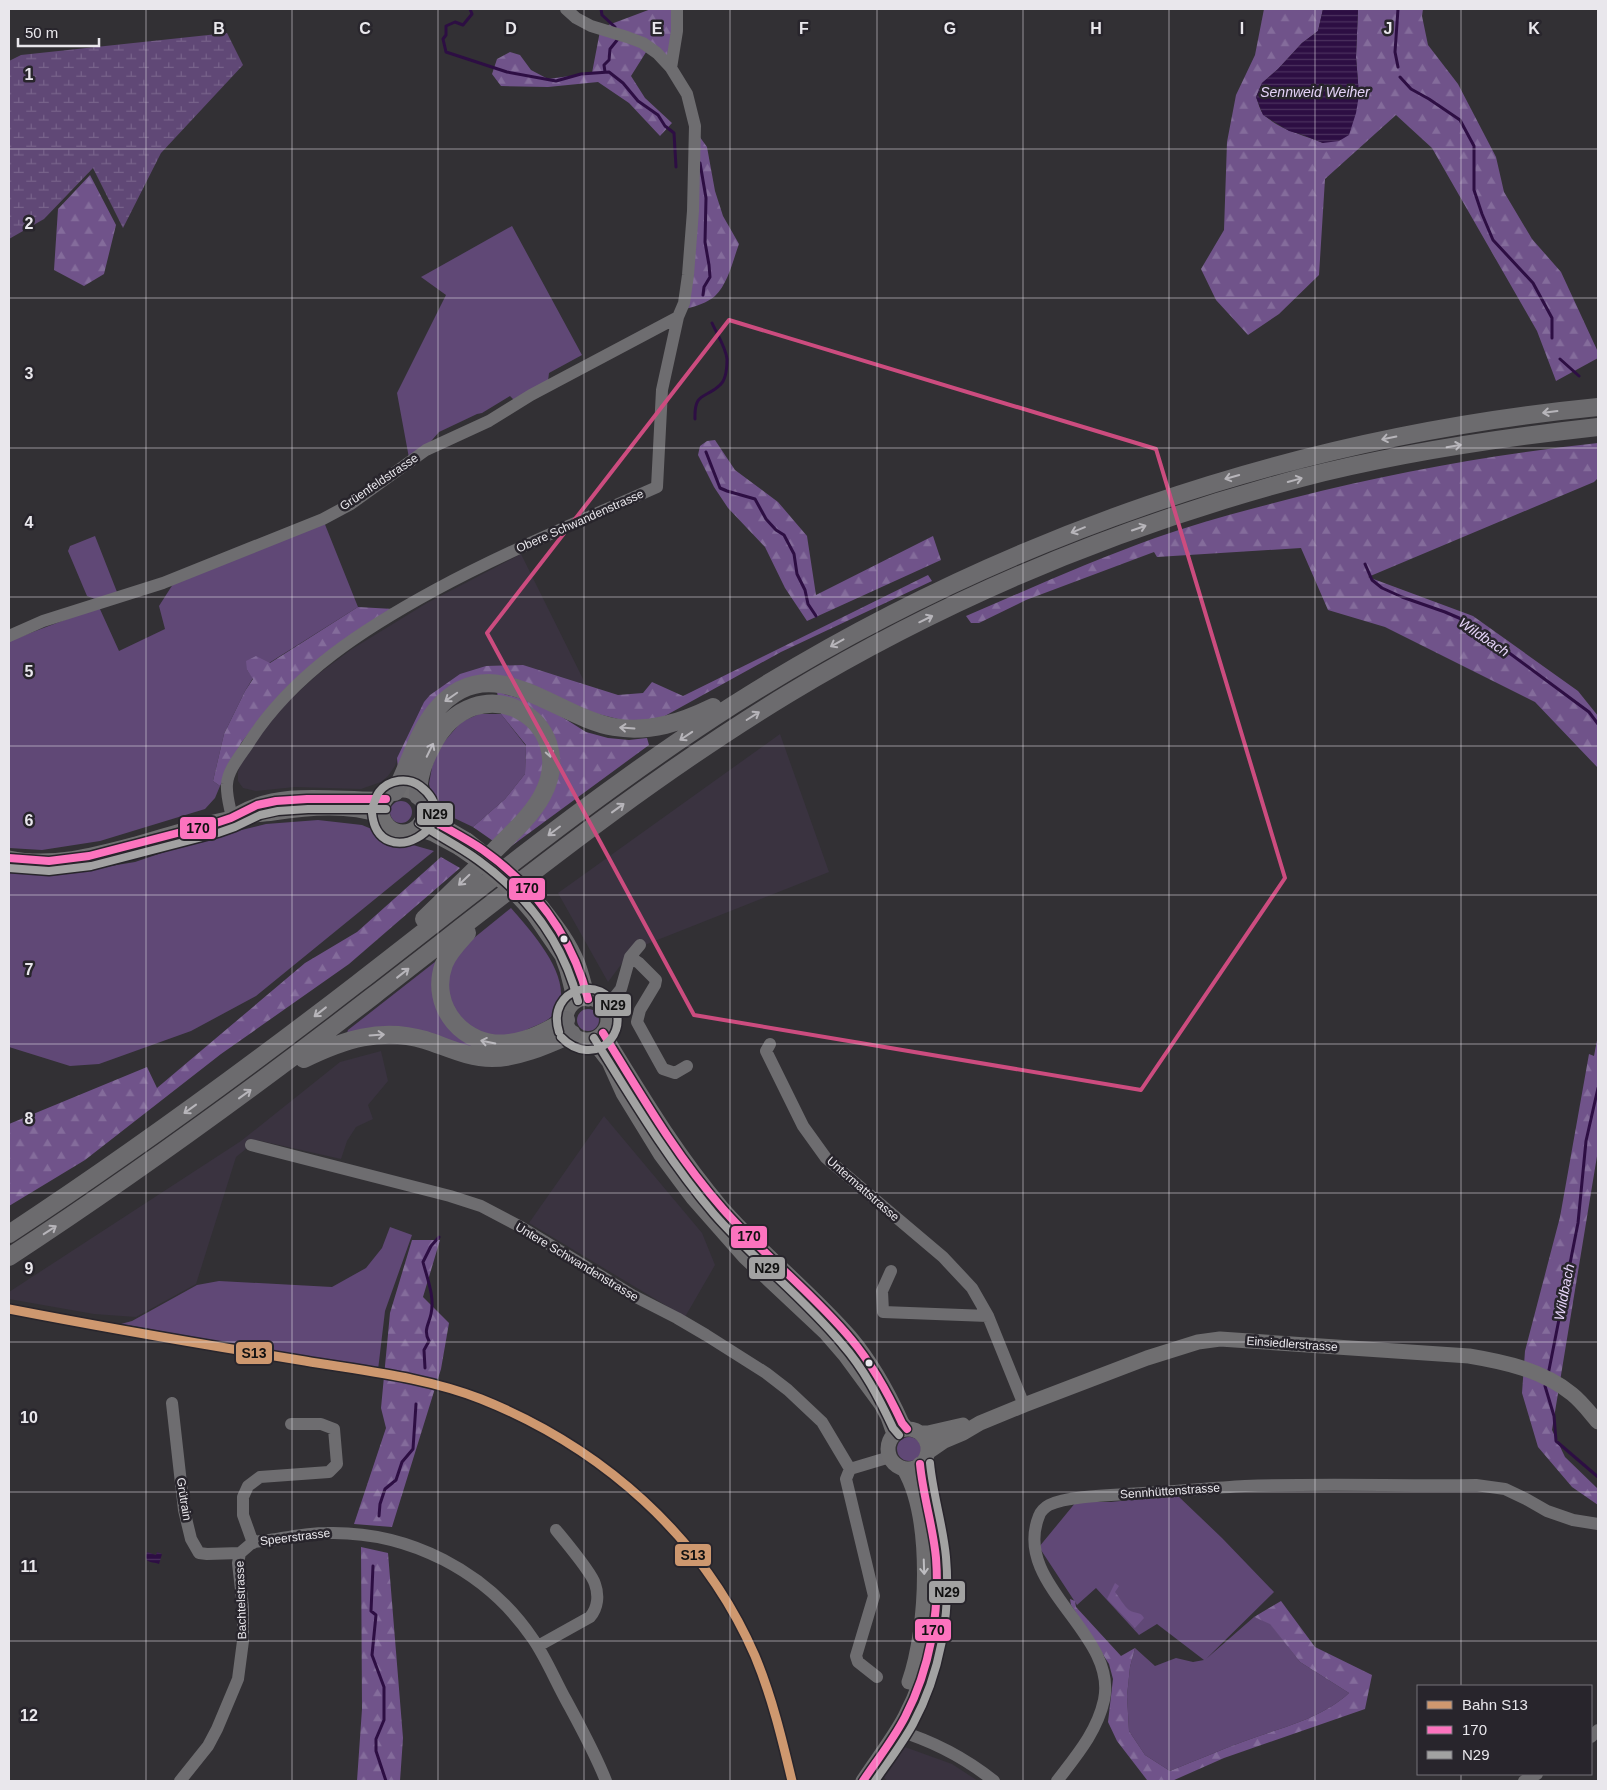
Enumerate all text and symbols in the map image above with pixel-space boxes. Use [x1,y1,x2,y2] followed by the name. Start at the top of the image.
[18,15,99,47] scale bar
[213,20,225,37] text: B
[359,20,371,37] text: C
[505,20,517,37] text: D
[652,20,663,37] text: E
[799,20,809,37] text: F
[944,20,956,37] text: G
[1090,20,1102,37] text: H
[1240,20,1244,37] text: I
[1384,20,1392,37] text: J
[1528,20,1540,37] text: K
[25,24,58,41] text: 50 m
[25,66,34,83] text: 1
[1260,84,1371,100] water label: Sennweid Weiher
[25,215,34,232] text: 2
[25,365,34,382] text: 3
[1542,407,1558,417] one-way arrow
[1382,434,1398,444] one-way arrow
[1445,441,1461,451] one-way arrow
[337,450,421,513] street label: Grüenfeldstrasse
[1224,473,1240,483] one-way arrow
[1286,475,1302,484] one-way arrow
[514,486,646,555] street label: Obere Schwandenstrasse
[25,514,34,531] text: 4
[1131,523,1147,532] one-way arrow
[1071,526,1086,535] one-way arrow
[918,614,933,624] one-way arrow
[1456,614,1512,660] water label: Wildbach
[830,639,844,649] one-way arrow
[25,663,34,680] text: 5
[444,692,458,702] one-way arrow
[745,711,759,721] one-way arrow
[619,724,635,733] one-way arrow
[679,731,693,741] one-way arrow
[545,742,554,758] one-way arrow
[426,743,435,758] one-way arrow
[416,802,454,826] line badge: N29
[611,802,624,813] one-way arrow
[422,806,448,822] text: N29
[25,812,34,829] text: 6
[179,816,217,840] line badge: 170
[186,820,210,836] text: 170
[547,826,561,836] one-way arrow
[458,874,470,886] one-way arrow
[508,877,546,901] line badge: 170
[515,880,539,896] text: 170
[559,934,569,944] unlabelled marker
[25,961,34,978] text: 7
[396,967,409,978] one-way arrow
[594,993,632,1017] line badge: N29
[600,997,626,1013] text: N29
[313,1007,327,1017] one-way arrow
[369,1030,385,1039] one-way arrow
[480,1037,496,1046] one-way arrow
[238,1089,252,1099] one-way arrow
[183,1104,197,1114] one-way arrow
[25,1110,34,1127] text: 8
[824,1154,902,1224] street label: Untermattstrasse
[513,1220,641,1304] street label: Untere Schwandenstrasse
[42,1225,56,1235] one-way arrow
[730,1225,768,1249] line badge: 170
[737,1228,761,1244] text: 170
[748,1256,786,1280] line badge: N29
[25,1260,34,1277] text: 9
[754,1260,780,1276] text: N29
[1551,1262,1577,1322] water label: Wildbach
[1246,1334,1338,1354] street label: Einsiedlerstrasse
[235,1341,273,1365] line badge: S13
[242,1345,267,1361] text: S13
[864,1358,874,1368] unlabelled marker
[20,1409,38,1426] text: 10
[174,1476,194,1522] street label: Grütrain
[1120,1481,1221,1501] street label: Sennhüttenstrasse
[259,1526,331,1548] street label: Speerstrasse
[674,1543,712,1567] line badge: S13
[681,1547,706,1563] text: S13
[21,1558,38,1575] text: 11
[920,1558,929,1574] one-way arrow
[233,1560,249,1640] street label: Bachtelstrasse
[928,1580,966,1604] line badge: N29
[934,1584,960,1600] text: N29
[914,1618,952,1642] line badge: 170
[921,1622,945,1638] text: 170
[1417,1685,1592,1775] legend
[1462,1696,1528,1713] text: Bahn S13
[20,1707,38,1724] text: 12
[1462,1721,1487,1738] text: 170
[1462,1746,1490,1763] text: N29

